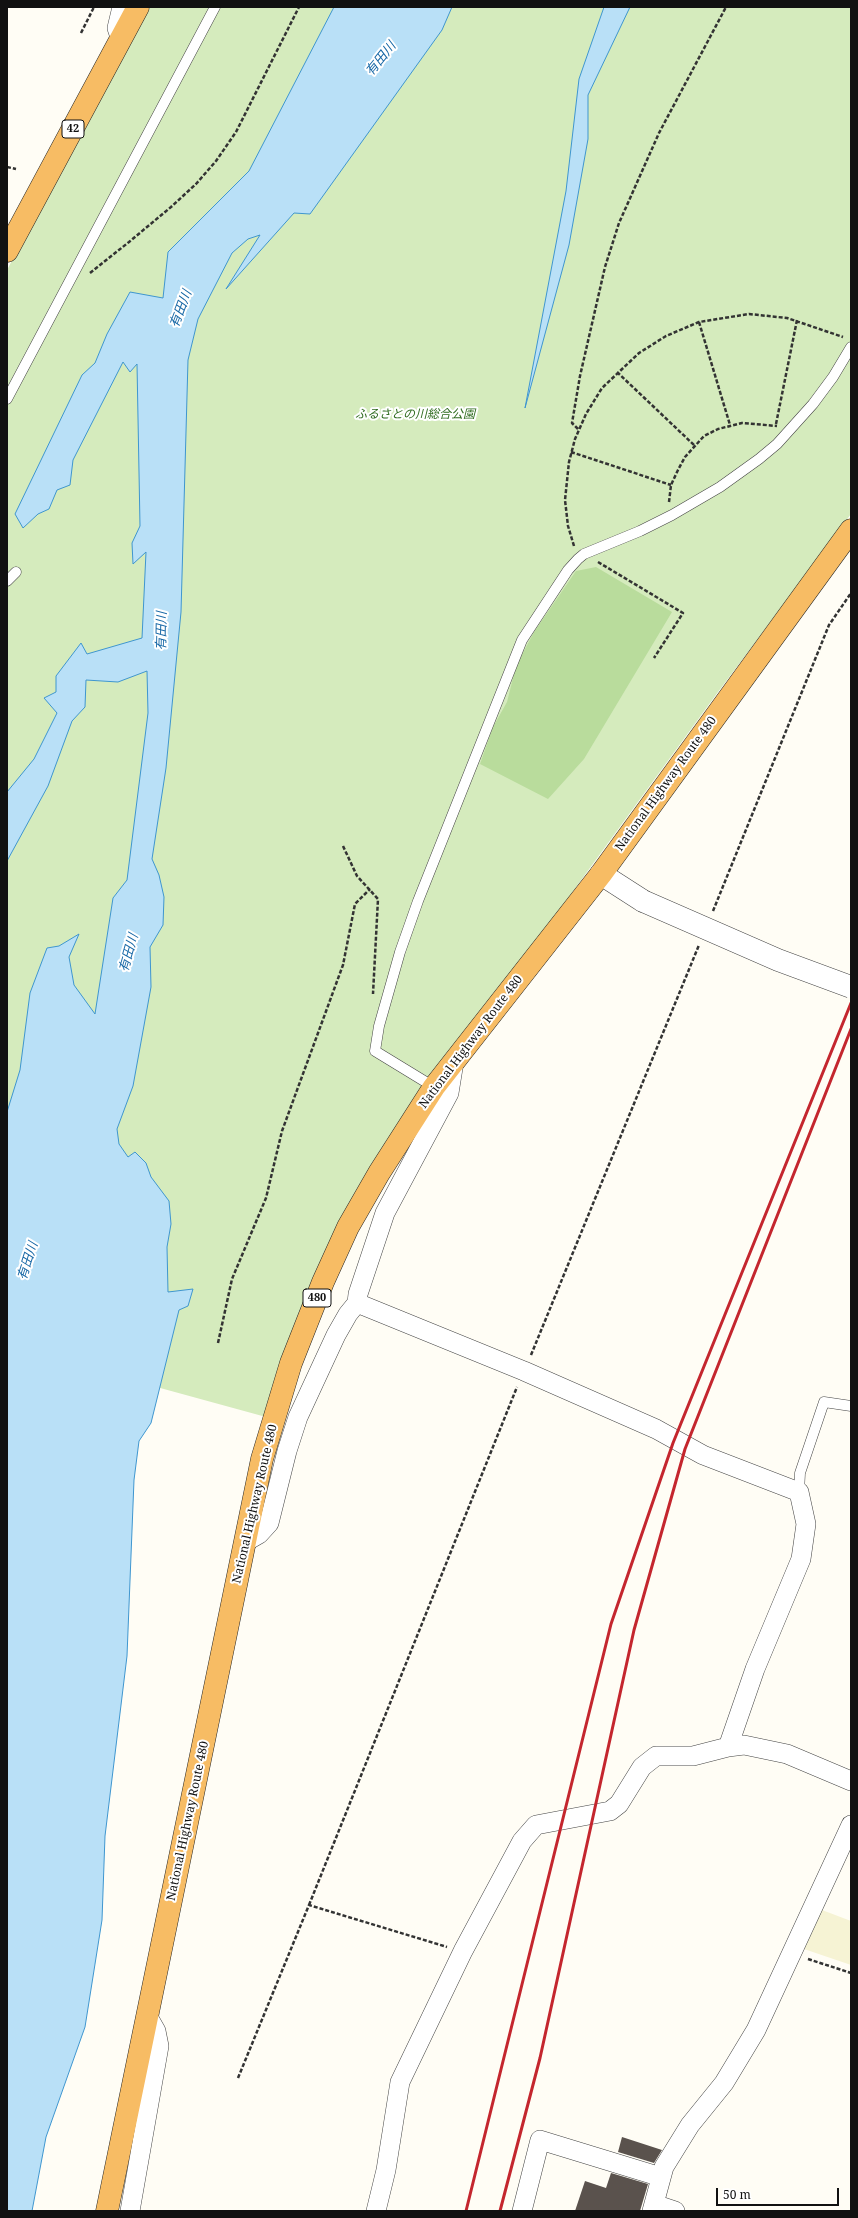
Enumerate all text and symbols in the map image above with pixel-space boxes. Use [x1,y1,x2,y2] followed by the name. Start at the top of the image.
[363,39,399,79] water label: 有田川
[62,120,84,138] road number: 42
[167,288,195,330] water label: 有田川
[355,408,475,422] park label: ふるさとの川総合公園
[154,611,170,651] water label: 有田川
[612,714,720,854] street label: National Highway Route 480
[116,932,142,974] water label: 有田川
[416,973,526,1111] street label: National Highway Route 480
[15,1240,41,1282] water label: 有田川
[303,1289,331,1307] road number: 480
[230,1423,280,1585] street label: National Highway Route 480
[164,1740,212,1902] street label: National Highway Route 480
[718,2180,841,2206] scale bar
[723,2186,751,2203] text: 50 m

